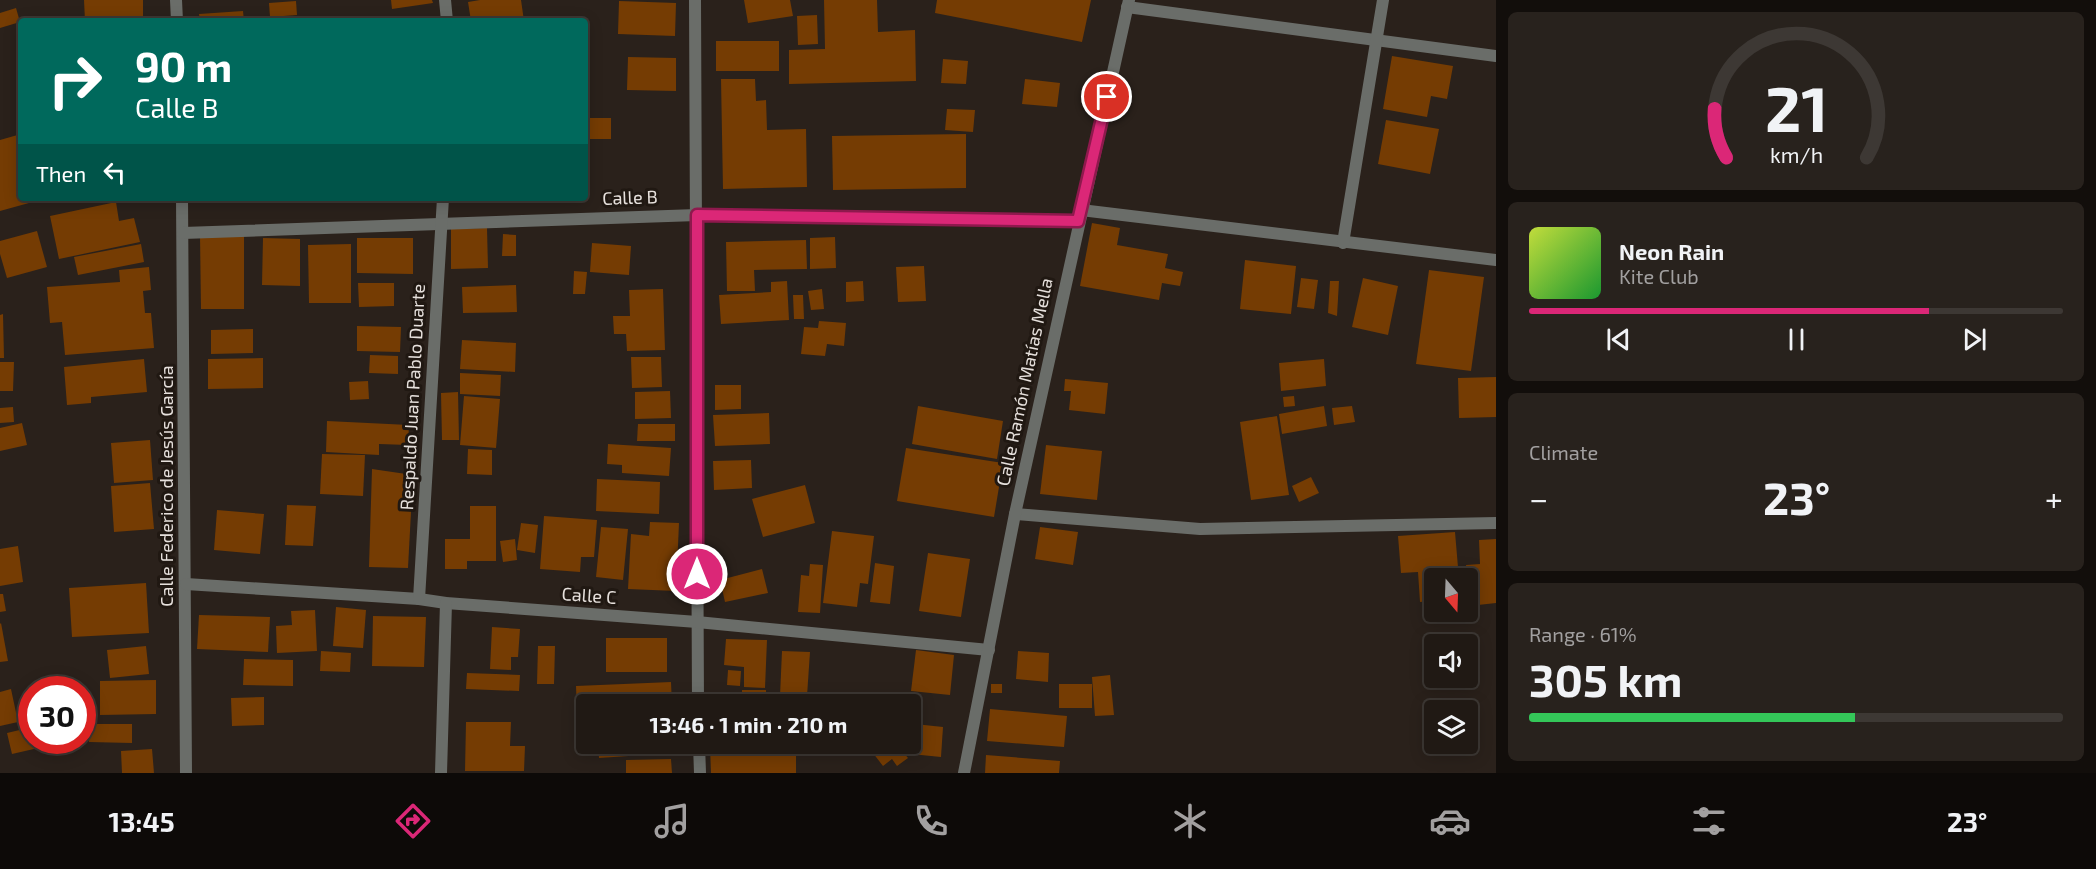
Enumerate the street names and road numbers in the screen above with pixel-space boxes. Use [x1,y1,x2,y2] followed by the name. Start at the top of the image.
[602,185,658,209] street label: Calle B
[991,276,1057,488] street label: Calle Ramón Matías Mella
[395,283,429,511] street label: Respaldo Juan Pablo Duarte
[155,365,177,607] street label: Calle Federico de Jesús García
[561,582,617,608] street label: Calle C

